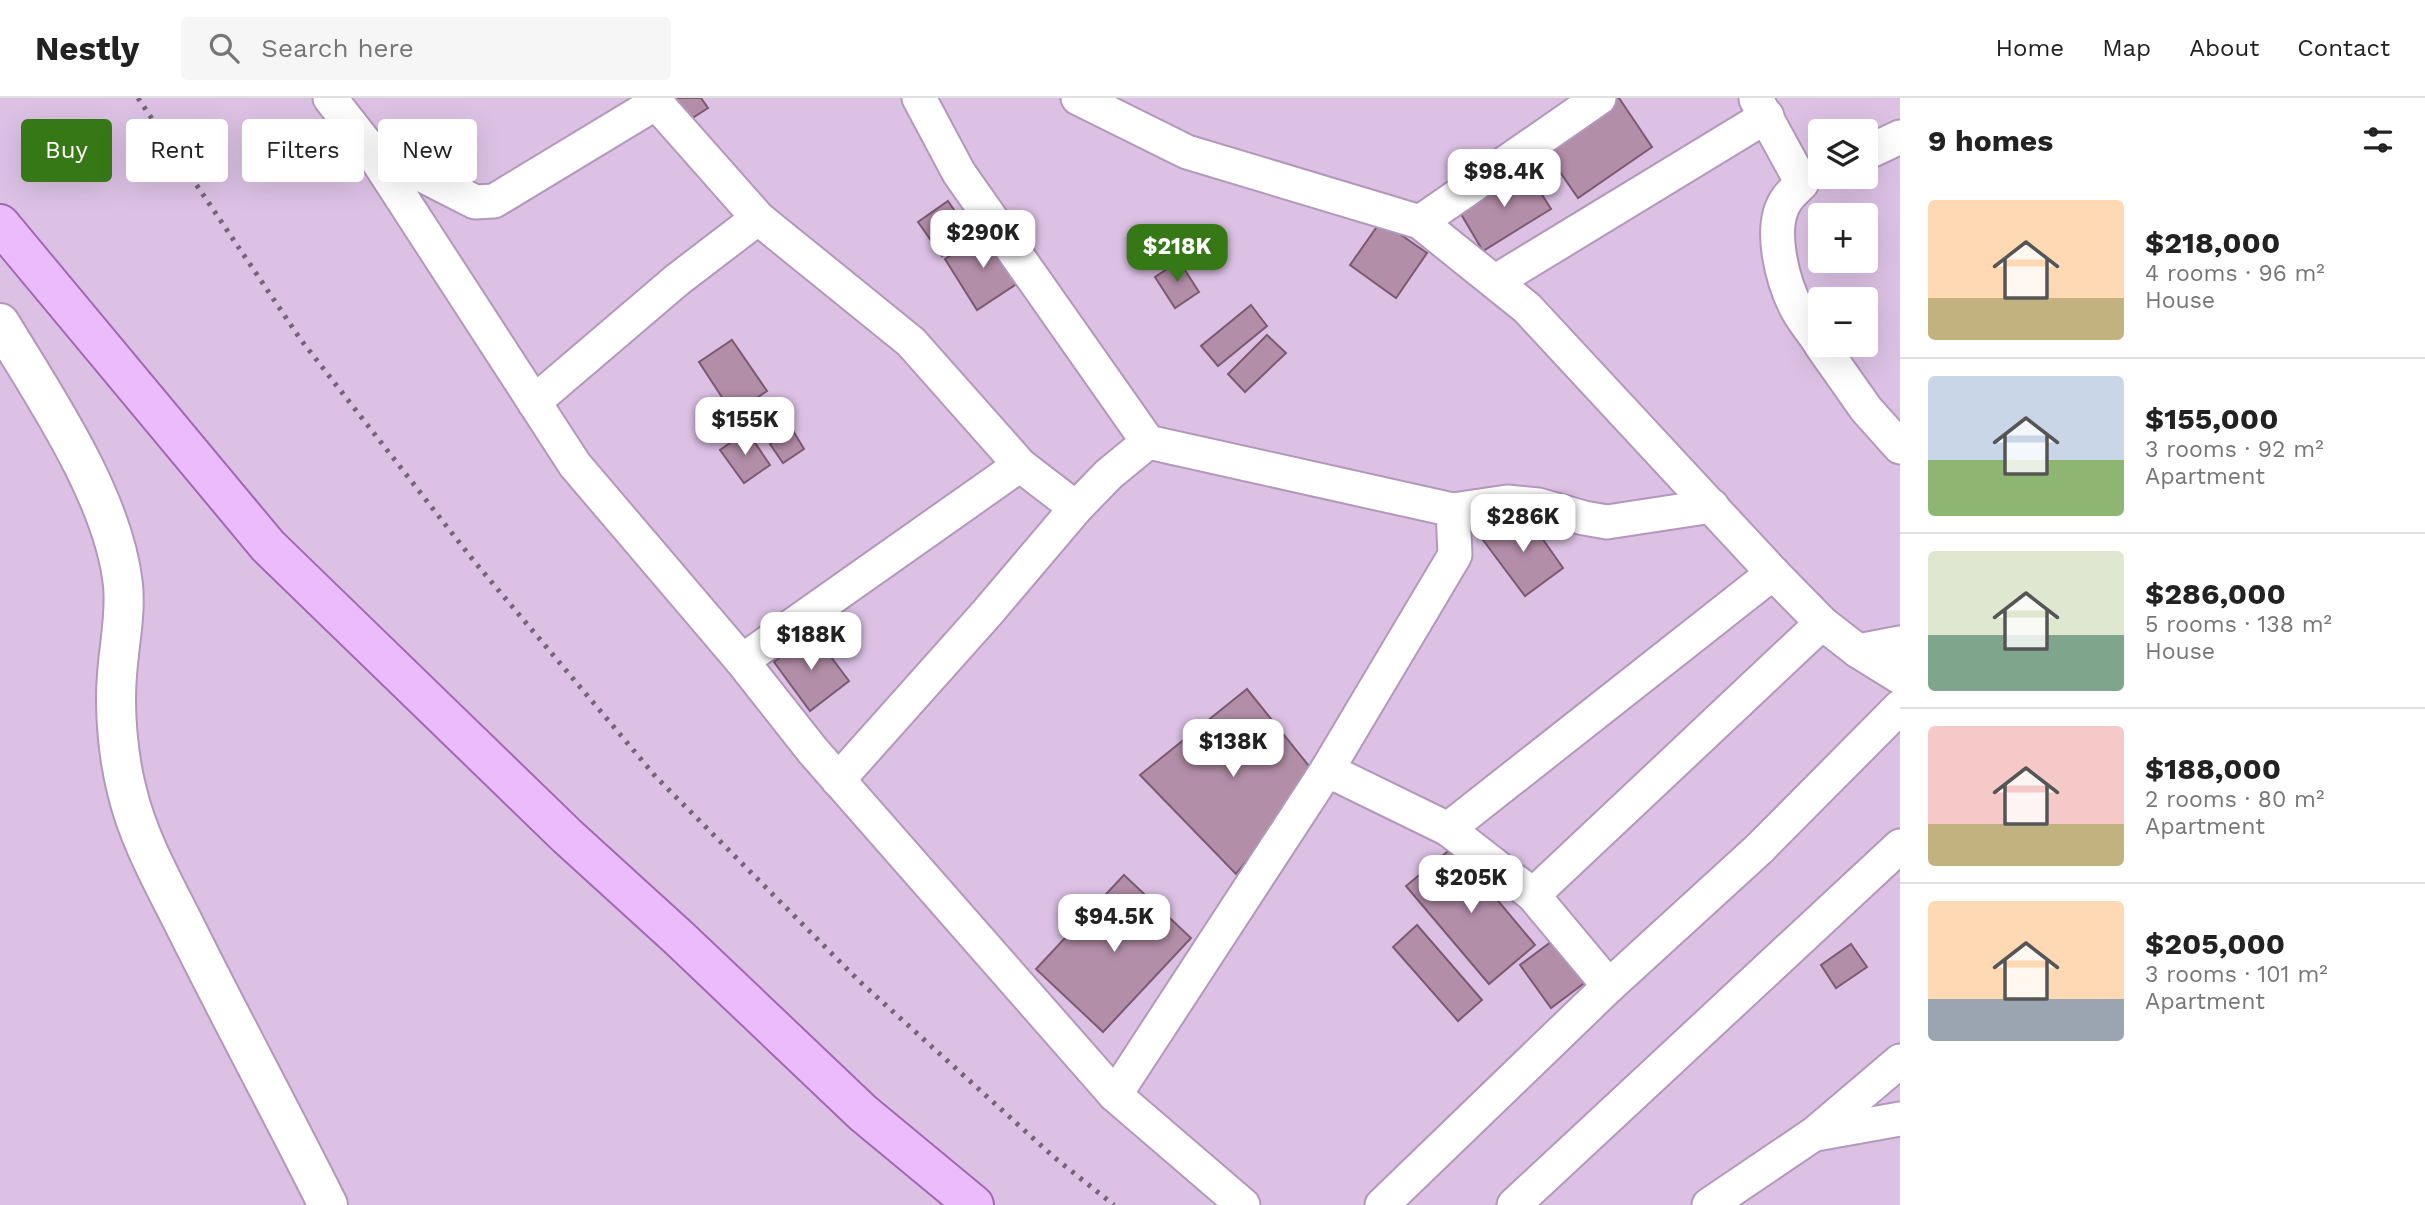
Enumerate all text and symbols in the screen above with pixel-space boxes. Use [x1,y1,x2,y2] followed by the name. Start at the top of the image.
[181,17,671,80] search box
[35,29,139,68] text: Nestly
[205,29,243,67] icon: search
[261,33,414,63] text: Search here
[1996,34,2064,62] text: Home
[2102,34,2151,62] text: Map
[2189,34,2259,62] text: About
[2297,34,2390,62] text: Contact
[21,119,112,182] chip: Buy
[126,119,228,182] chip: Rent
[242,119,364,182] chip: Filters
[378,119,477,182] chip: New
[1808,119,1878,357] map controls
[1808,119,1878,189] button: layers
[2359,121,2397,159] icon: filters
[1928,123,2053,158] text: 9 homes
[1447,150,1561,209] pin: $98.4K
[1464,158,1544,185] text: $98.4K
[1808,203,1878,273] button: +
[934,211,1032,270] pin: $290K
[946,219,1020,246] text: $290K
[1128,225,1226,284] pin: $218K
[2145,225,2280,260] text: $218,000
[1984,228,2068,312] icon: home
[1143,233,1211,260] text: $218K
[2145,260,2325,287] text: 4 rooms · 96 m²
[1808,287,1878,357] button: −
[2145,287,2215,314] text: House
[696,398,794,457] pin: $155K
[2145,401,2279,436] text: $155,000
[1984,404,2068,488] icon: home
[711,406,779,433] text: $155K
[2145,436,2324,463] text: 3 rooms · 92 m²
[2145,463,2265,490] text: Apartment
[1474,494,1572,554] pin: $286K
[1487,503,1559,530] text: $286K
[2145,576,2286,611] text: $286,000
[1984,579,2068,663] icon: home
[2145,611,2332,638] text: 5 rooms · 138 m²
[762,612,860,672] pin: $188K
[776,621,846,648] text: $188K
[2145,638,2215,665] text: House
[1184,720,1282,779] pin: $138K
[1199,728,1267,755] text: $138K
[2145,751,2281,786] text: $188,000
[1984,754,2068,838] icon: home
[2145,786,2324,813] text: 2 rooms · 80 m²
[2145,813,2265,840] text: Apartment
[1422,856,1520,915] pin: $205K
[1435,864,1507,891] text: $205K
[1057,894,1171,954] pin: $94.5K
[1074,903,1154,930] text: $94.5K
[2145,926,2285,961] text: $205,000
[1984,929,2068,1013] icon: home
[2145,961,2328,988] text: 3 rooms · 101 m²
[2145,988,2265,1015] text: Apartment

